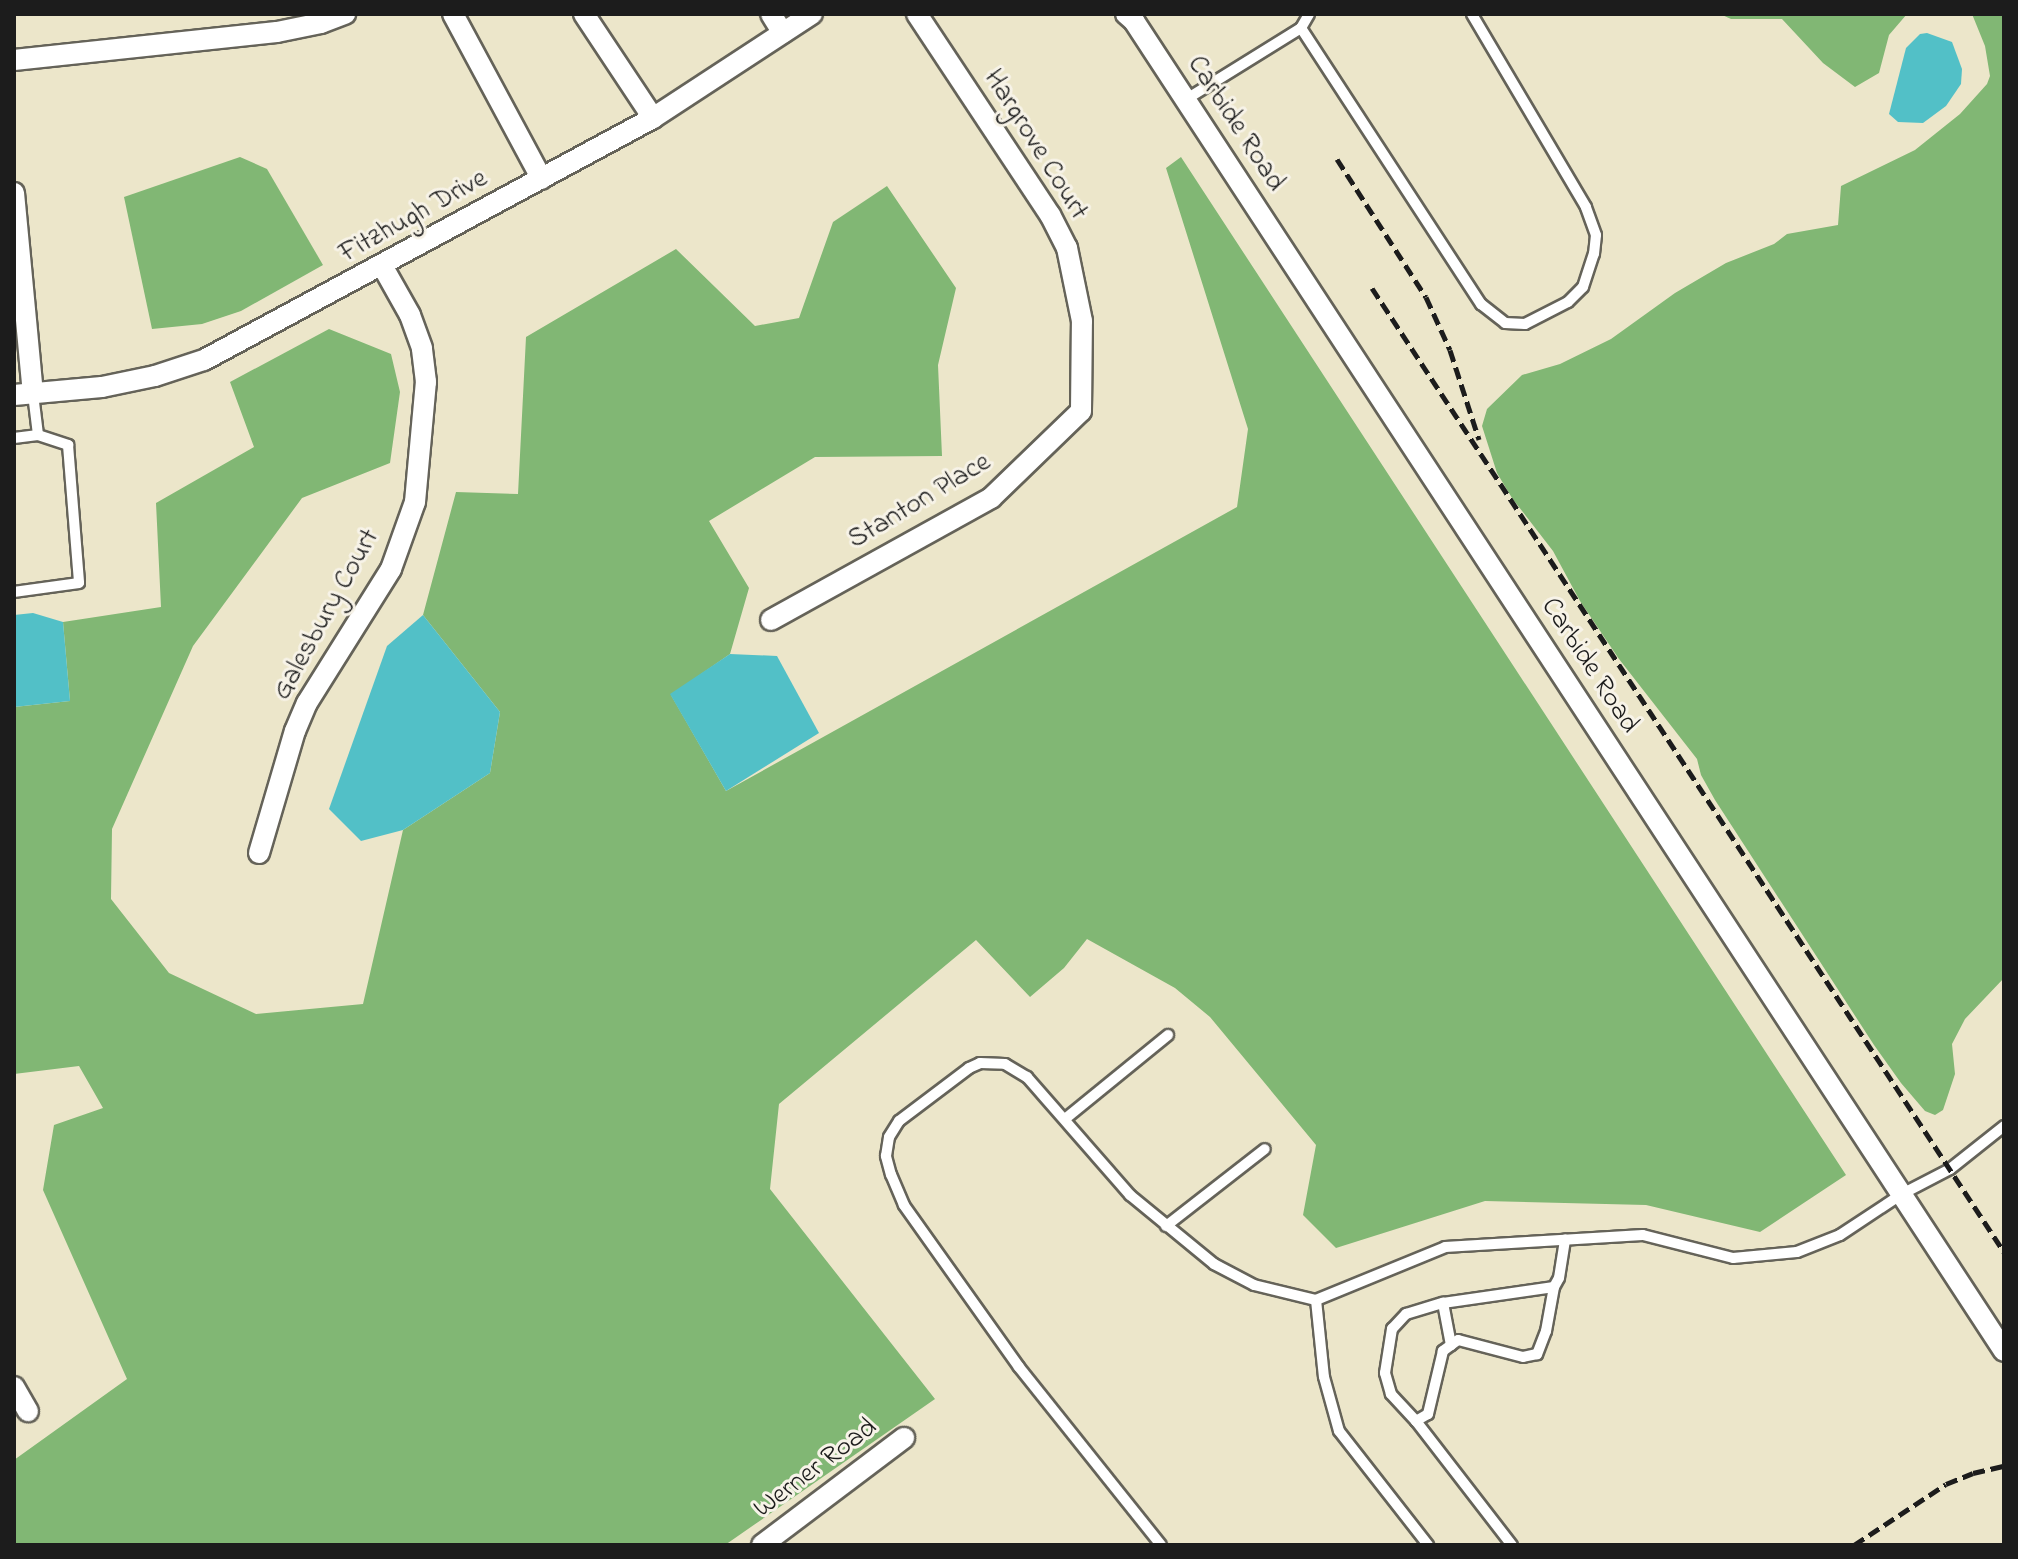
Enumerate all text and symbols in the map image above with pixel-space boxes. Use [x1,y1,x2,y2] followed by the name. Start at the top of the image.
[1179,50,1291,198] street label: Carbide Road
[975,64,1095,226] street label: Hargrove Court
[334,163,494,271] street label: Fitzhugh Drive
[843,446,997,558] street label: Stanton Place
[266,524,388,706] street label: Galesbury Court
[1533,592,1645,740] street label: Carbide Road
[748,1412,884,1526] street label: Werner Road

